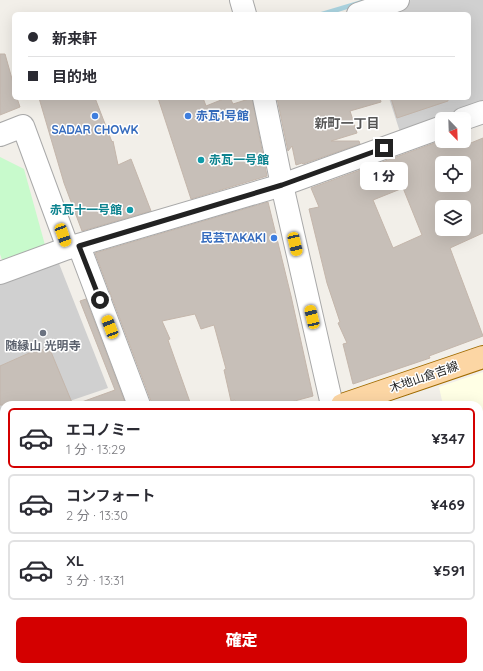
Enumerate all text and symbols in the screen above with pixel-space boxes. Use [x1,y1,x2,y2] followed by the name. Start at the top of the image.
[52,29,97,48] text: 新来軒
[52,67,97,86] text: 目的地
[196,108,249,123] place label: 赤瓦1号館
[90,111,100,121] marker: SADAR CHOWK
[183,111,193,121] marker: 赤瓦1号館
[435,112,471,148] north arrow
[435,112,471,236] map controls
[314,115,380,131] district label: 新町一丁目
[51,122,139,137] place label: SADAR CHOWK
[375,139,393,157] route end
[209,152,269,167] place label: 赤瓦一号館
[196,155,206,165] marker: 赤瓦一号館
[435,156,471,192] button: locate
[360,162,408,190] callout: 1 分
[373,168,395,184] text: 1 分
[435,200,471,236] button: layers
[50,202,122,217] place label: 赤瓦十一号館
[125,205,135,215] marker: 赤瓦十一号館
[53,222,73,248] car
[201,230,266,245] place label: 民芸TAKAKI
[286,231,304,257] car
[269,233,279,243] marker: 民芸TAKAKI
[91,291,109,309] route start
[303,304,321,330] car
[100,314,120,340] car
[38,328,48,338] marker: 随縁山 光明寺
[5,338,81,353] place label: 随縁山 光明寺
[387,358,460,395] street label: 木地山倉吉線
[18,420,54,456] icon: car
[66,420,141,439] text: エコノミー
[431,429,465,448] text: ¥347
[66,441,126,457] text: 1 分 · 13:29
[18,486,54,522] icon: car
[66,486,156,505] text: コンフォート
[430,495,465,514] text: ¥469
[66,507,128,523] text: 2 分 · 13:30
[66,551,84,570] text: XL
[18,552,54,588] icon: car
[433,561,465,580] text: ¥591
[66,572,125,588] text: 3 分 · 13:31
[16,617,467,663] button: 確定

